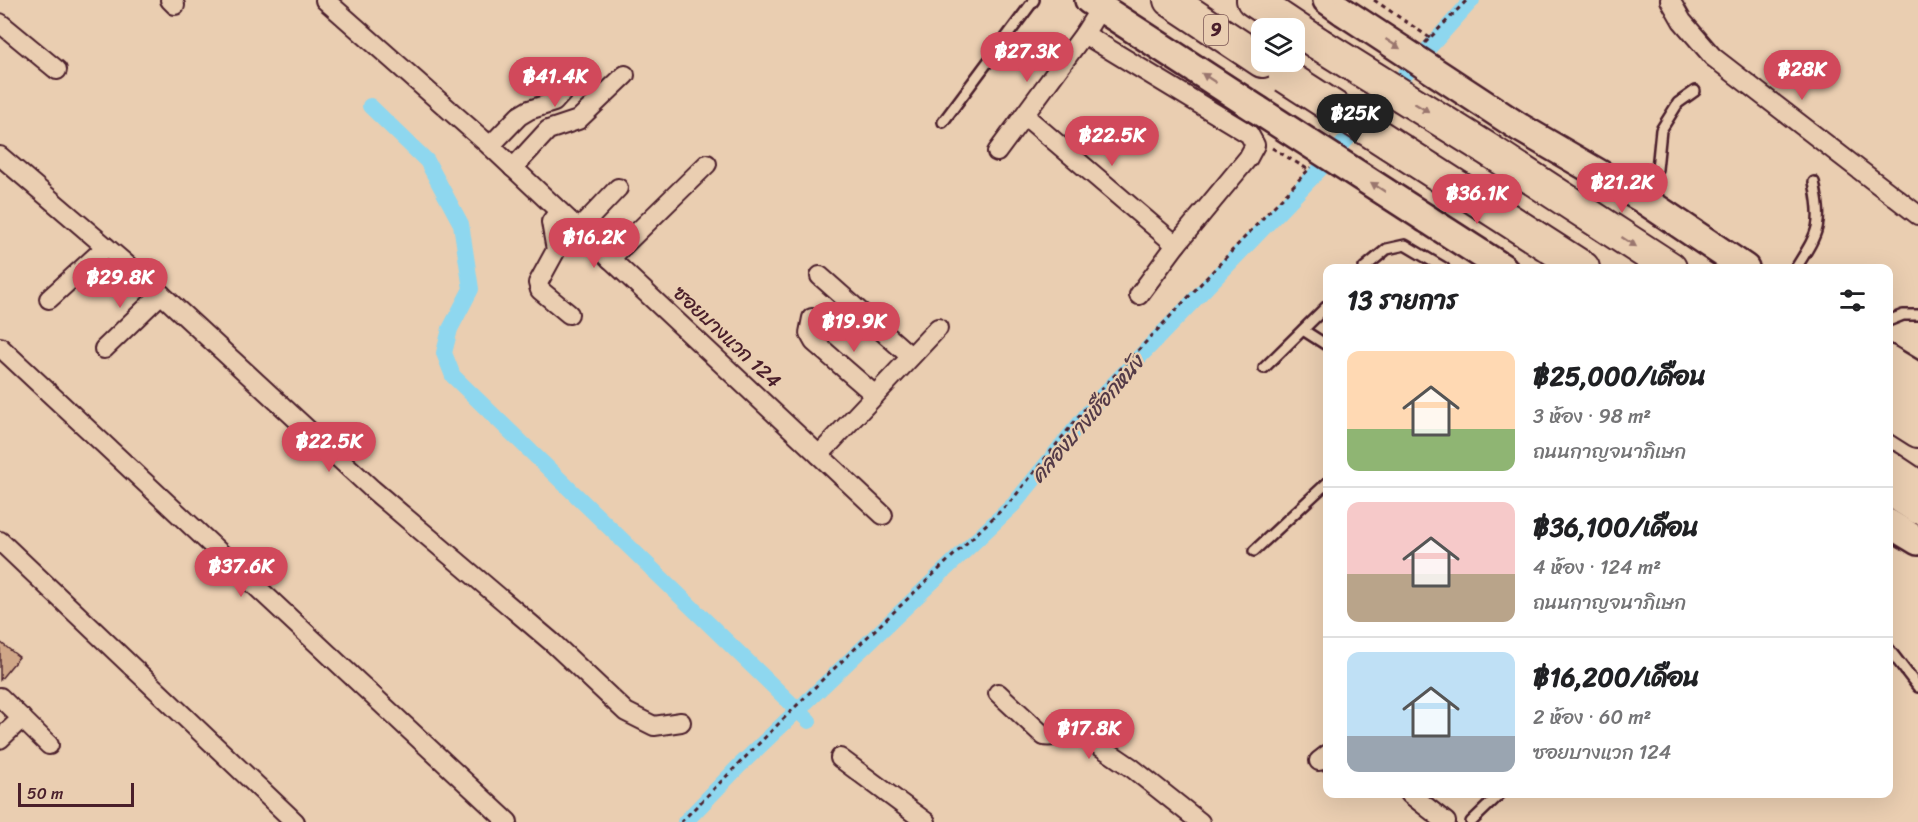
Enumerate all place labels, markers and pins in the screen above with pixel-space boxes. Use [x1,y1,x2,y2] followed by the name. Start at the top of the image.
[978,32,1076,83] pin: ฿27.3K
[1766,50,1838,101] pin: ฿28K
[506,57,604,108] pin: ฿41.4K
[1319,94,1391,145] pin: ฿25K
[1063,116,1161,167] pin: ฿22.5K
[1573,163,1671,214] pin: ฿21.2K
[1428,174,1526,225] pin: ฿36.1K
[545,218,643,269] pin: ฿16.2K
[71,258,169,309] pin: ฿29.8K
[805,302,903,353] pin: ฿19.9K
[280,422,378,473] pin: ฿22.5K
[192,547,290,598] pin: ฿37.6K
[1040,709,1138,760] pin: ฿17.8K

